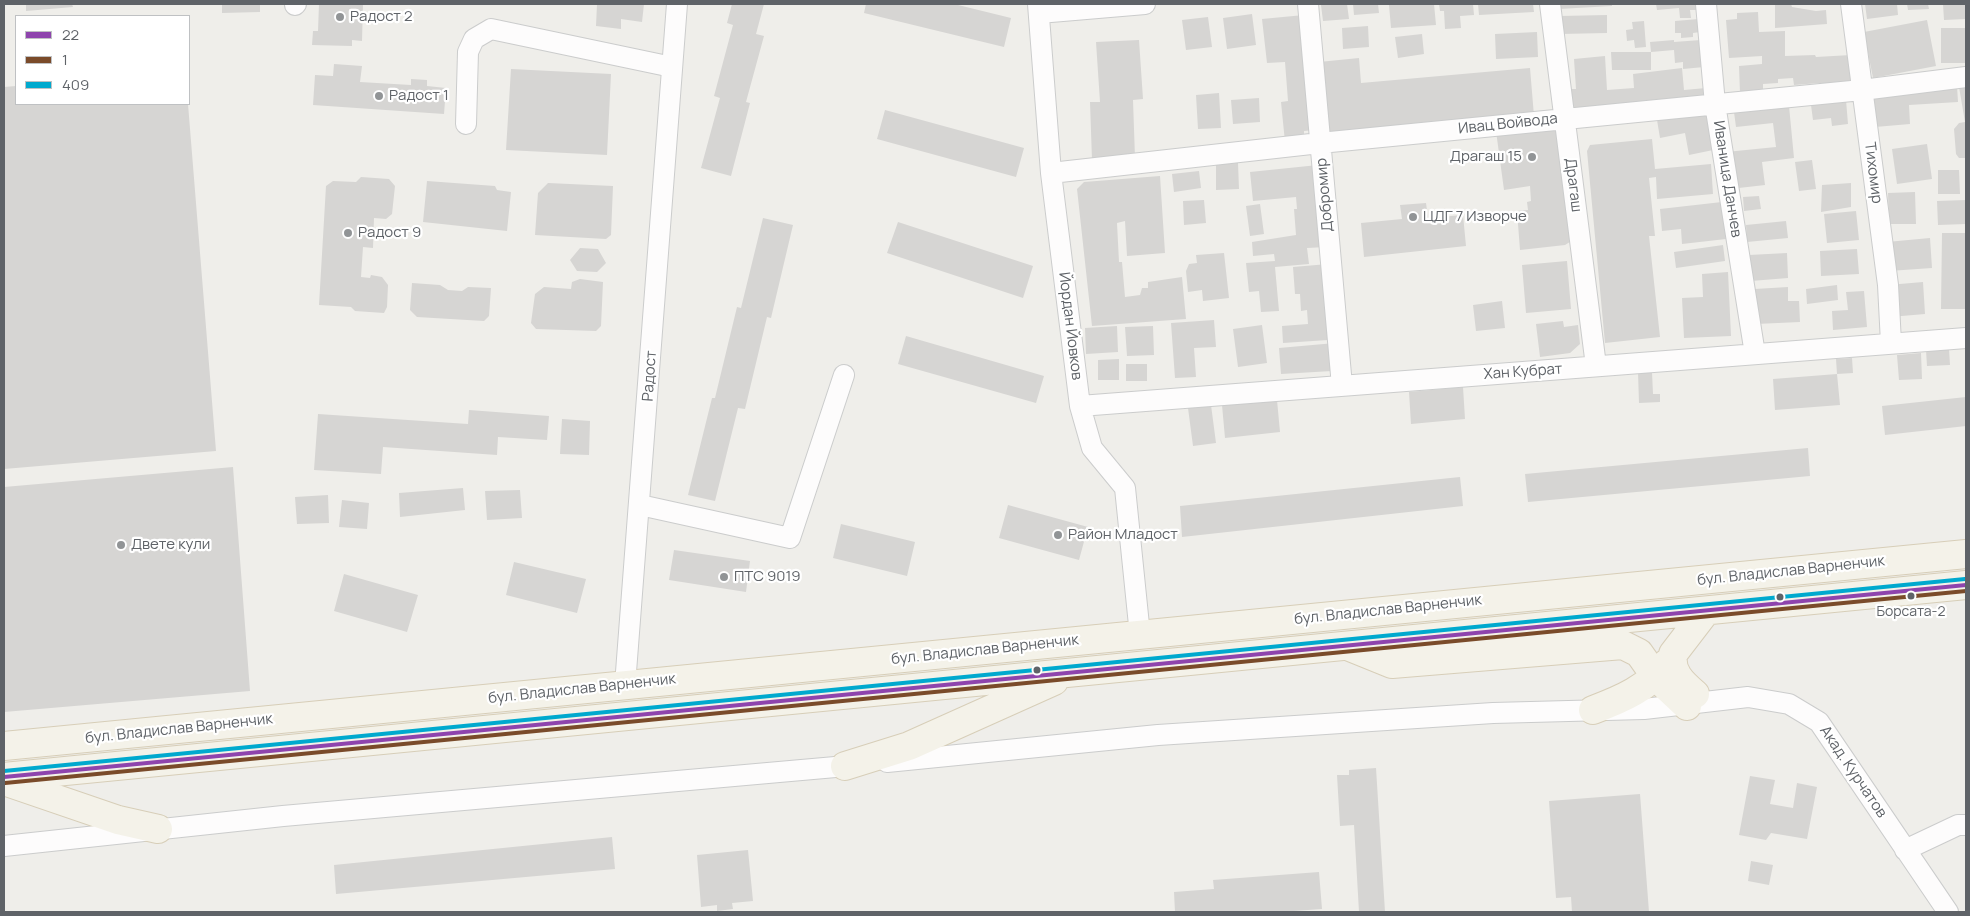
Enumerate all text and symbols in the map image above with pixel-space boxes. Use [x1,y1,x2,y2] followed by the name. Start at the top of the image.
[350,8,412,26] place label: Радост 2
[334,11,346,23] marker: Радост 2
[15,15,190,105] legend
[62,24,79,45] text: 22
[62,49,68,70] text: 1
[62,74,89,95] text: 409
[389,87,449,105] place label: Радост 1
[373,90,385,102] marker: Радост 1
[1457,110,1559,138] street label: Ивац Войвода
[1709,119,1745,239] street label: Иваница Данчев
[1860,141,1886,205] street label: Тихомир
[1450,148,1522,166] place label: Драгаш 15
[1526,151,1538,163] marker: Драгаш 15
[1313,157,1337,233] street label: Добромир
[1561,157,1585,213] street label: Драгаш
[1423,208,1527,226] place label: ЦДГ 7 Изворче
[1407,211,1419,223] marker: ЦДГ 7 Изворче
[358,224,421,242] place label: Радост 9
[342,227,354,239] marker: Радост 9
[1054,271,1086,381] street label: Йордан Йовков
[639,350,661,402] street label: Радост
[1483,360,1563,384] street label: Хан Кубрат
[1068,526,1178,544] place label: Район Младост
[1052,529,1064,541] marker: Район Младост
[131,536,210,554] place label: Двете кули
[115,539,127,551] marker: Двете кули
[1696,552,1886,590] street label: бул. Владислав Варненчик
[734,568,801,586] place label: ПТС 9019
[718,571,730,583] marker: ПТС 9019
[1293,591,1483,629] street label: бул. Владислав Варненчик
[1906,591,1916,601] marker: Борсата-2
[1775,592,1785,602] unlabelled marker
[1877,604,1945,620] place label: Борсата-2
[890,631,1080,669] street label: бул. Владислав Варненчик
[1032,665,1042,675] unlabelled marker
[487,670,677,708] street label: бул. Владислав Варненчик
[84,710,274,748] street label: бул. Владислав Варненчик
[1816,723,1890,821] street label: Акад. Курчатов

